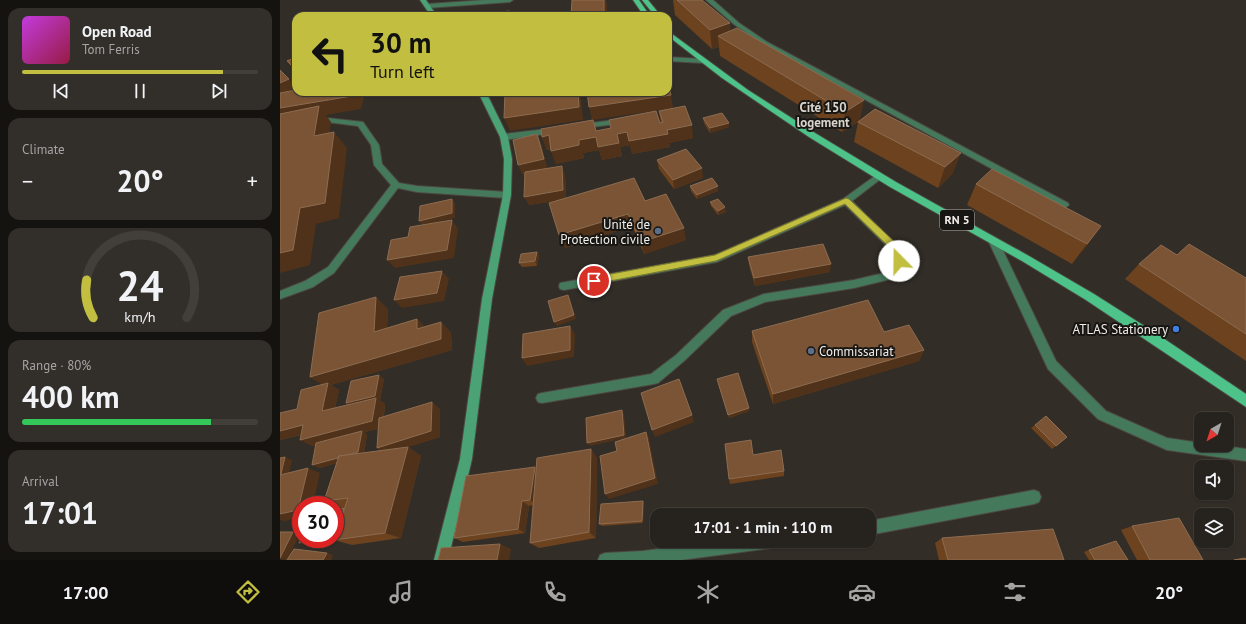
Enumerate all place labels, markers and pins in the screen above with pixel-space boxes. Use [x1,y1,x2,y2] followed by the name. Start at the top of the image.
[560,216,650,248] place label: Unité de Protection civile
[653,226,663,236] marker: Unité de Protection civile
[577,264,611,298] pin
[1072,321,1168,338] place label: ATLAS Stationery
[1171,324,1181,334] marker: ATLAS Stationery
[819,343,894,360] place label: Commissariat
[806,346,816,356] marker: Commissariat

